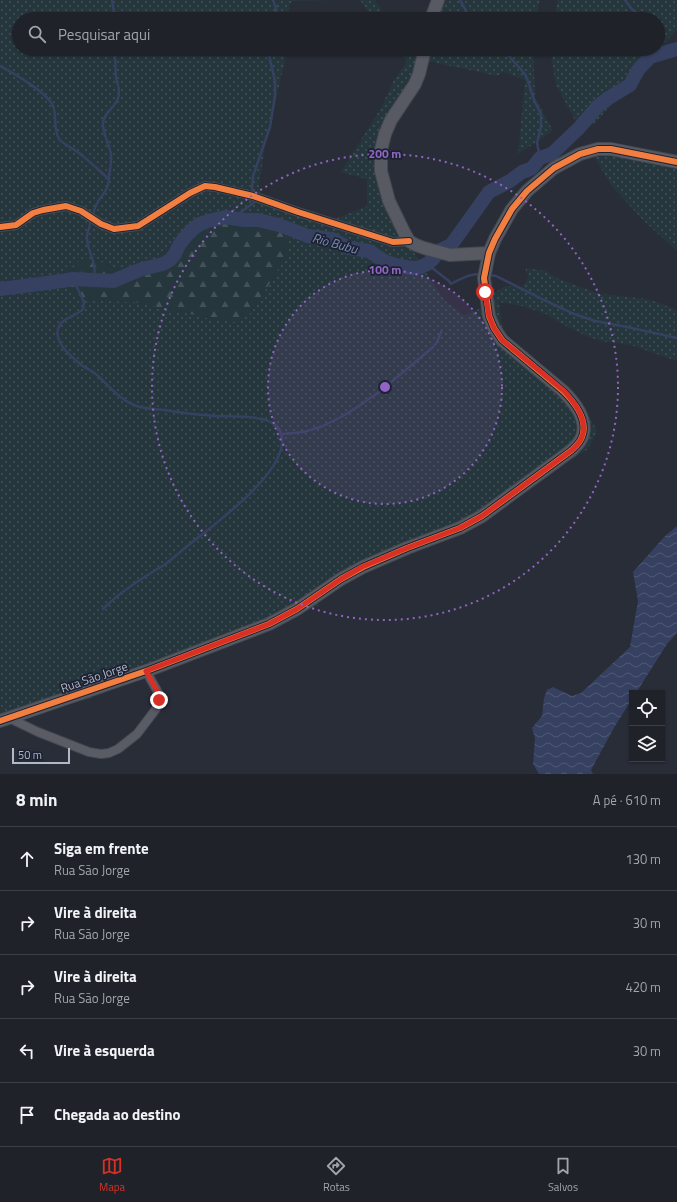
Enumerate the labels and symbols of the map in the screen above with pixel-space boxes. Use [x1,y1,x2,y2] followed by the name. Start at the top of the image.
[369,144,401,163] text: 200 m
[310,227,361,259] water label: Rio Bubu
[369,260,401,279] text: 100 m
[476,283,494,301] route start
[378,380,392,394] centre of rings
[58,657,130,697] street label: Rua São Jorge
[150,691,168,709] route end
[12,746,70,765] scale bar

